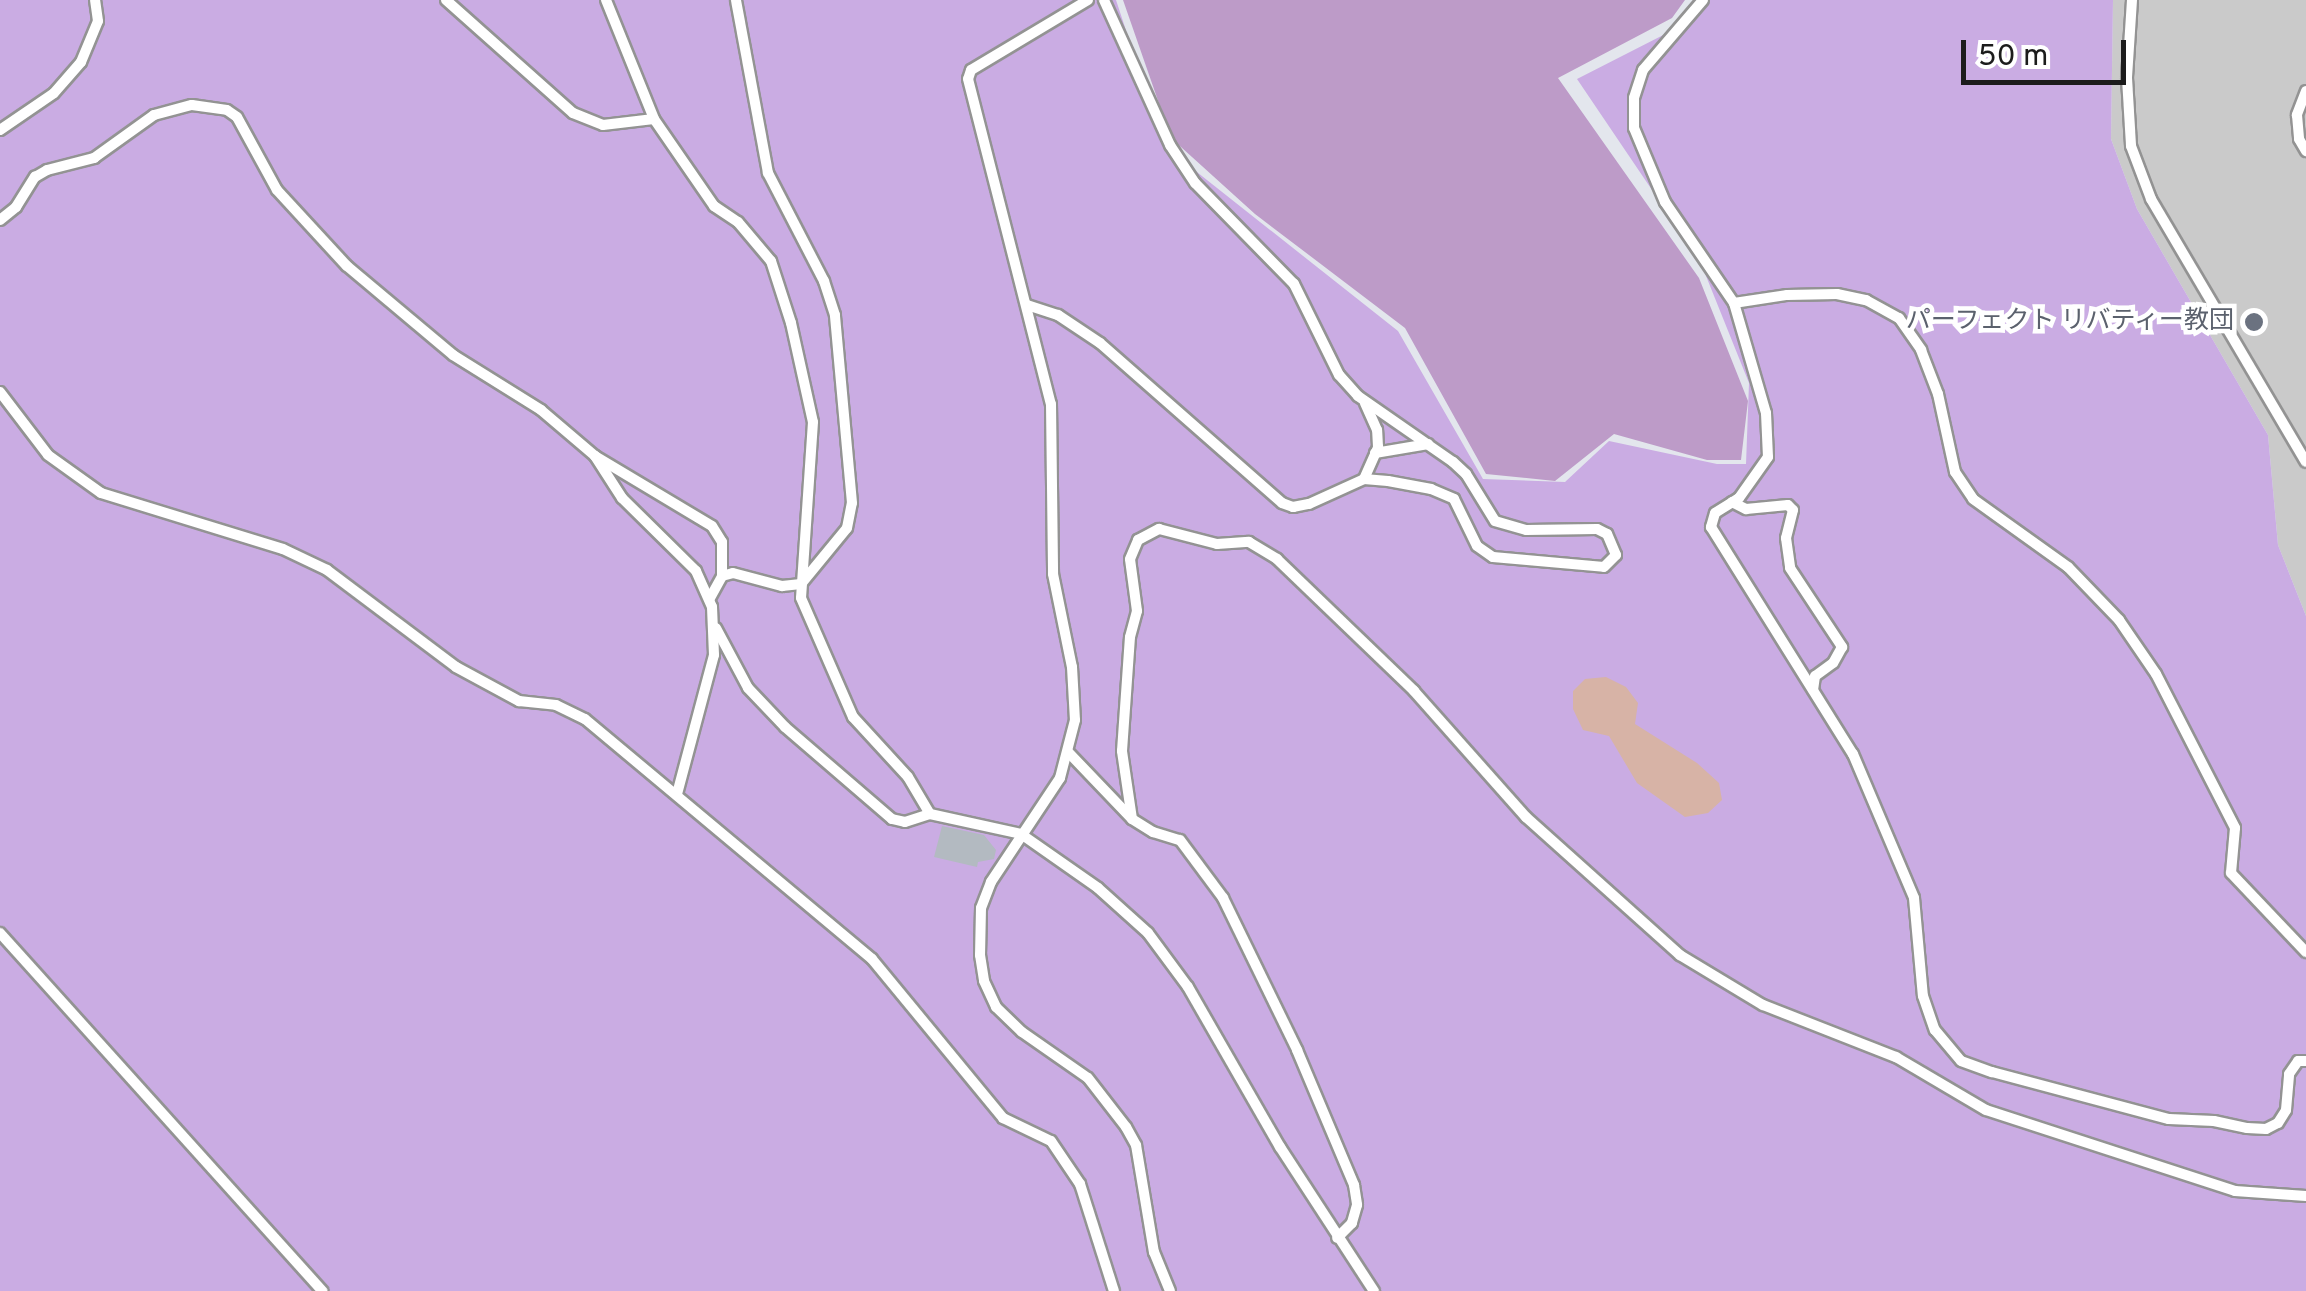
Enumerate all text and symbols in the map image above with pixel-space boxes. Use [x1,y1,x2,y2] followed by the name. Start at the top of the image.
[1966,20,2131,82] scale bar
[1978,39,2048,76] text: 50 m
[1903,307,2234,337] place label: パーフェクト リバティー教団
[2243,311,2265,333] marker: パーフェクト リバティー教団

